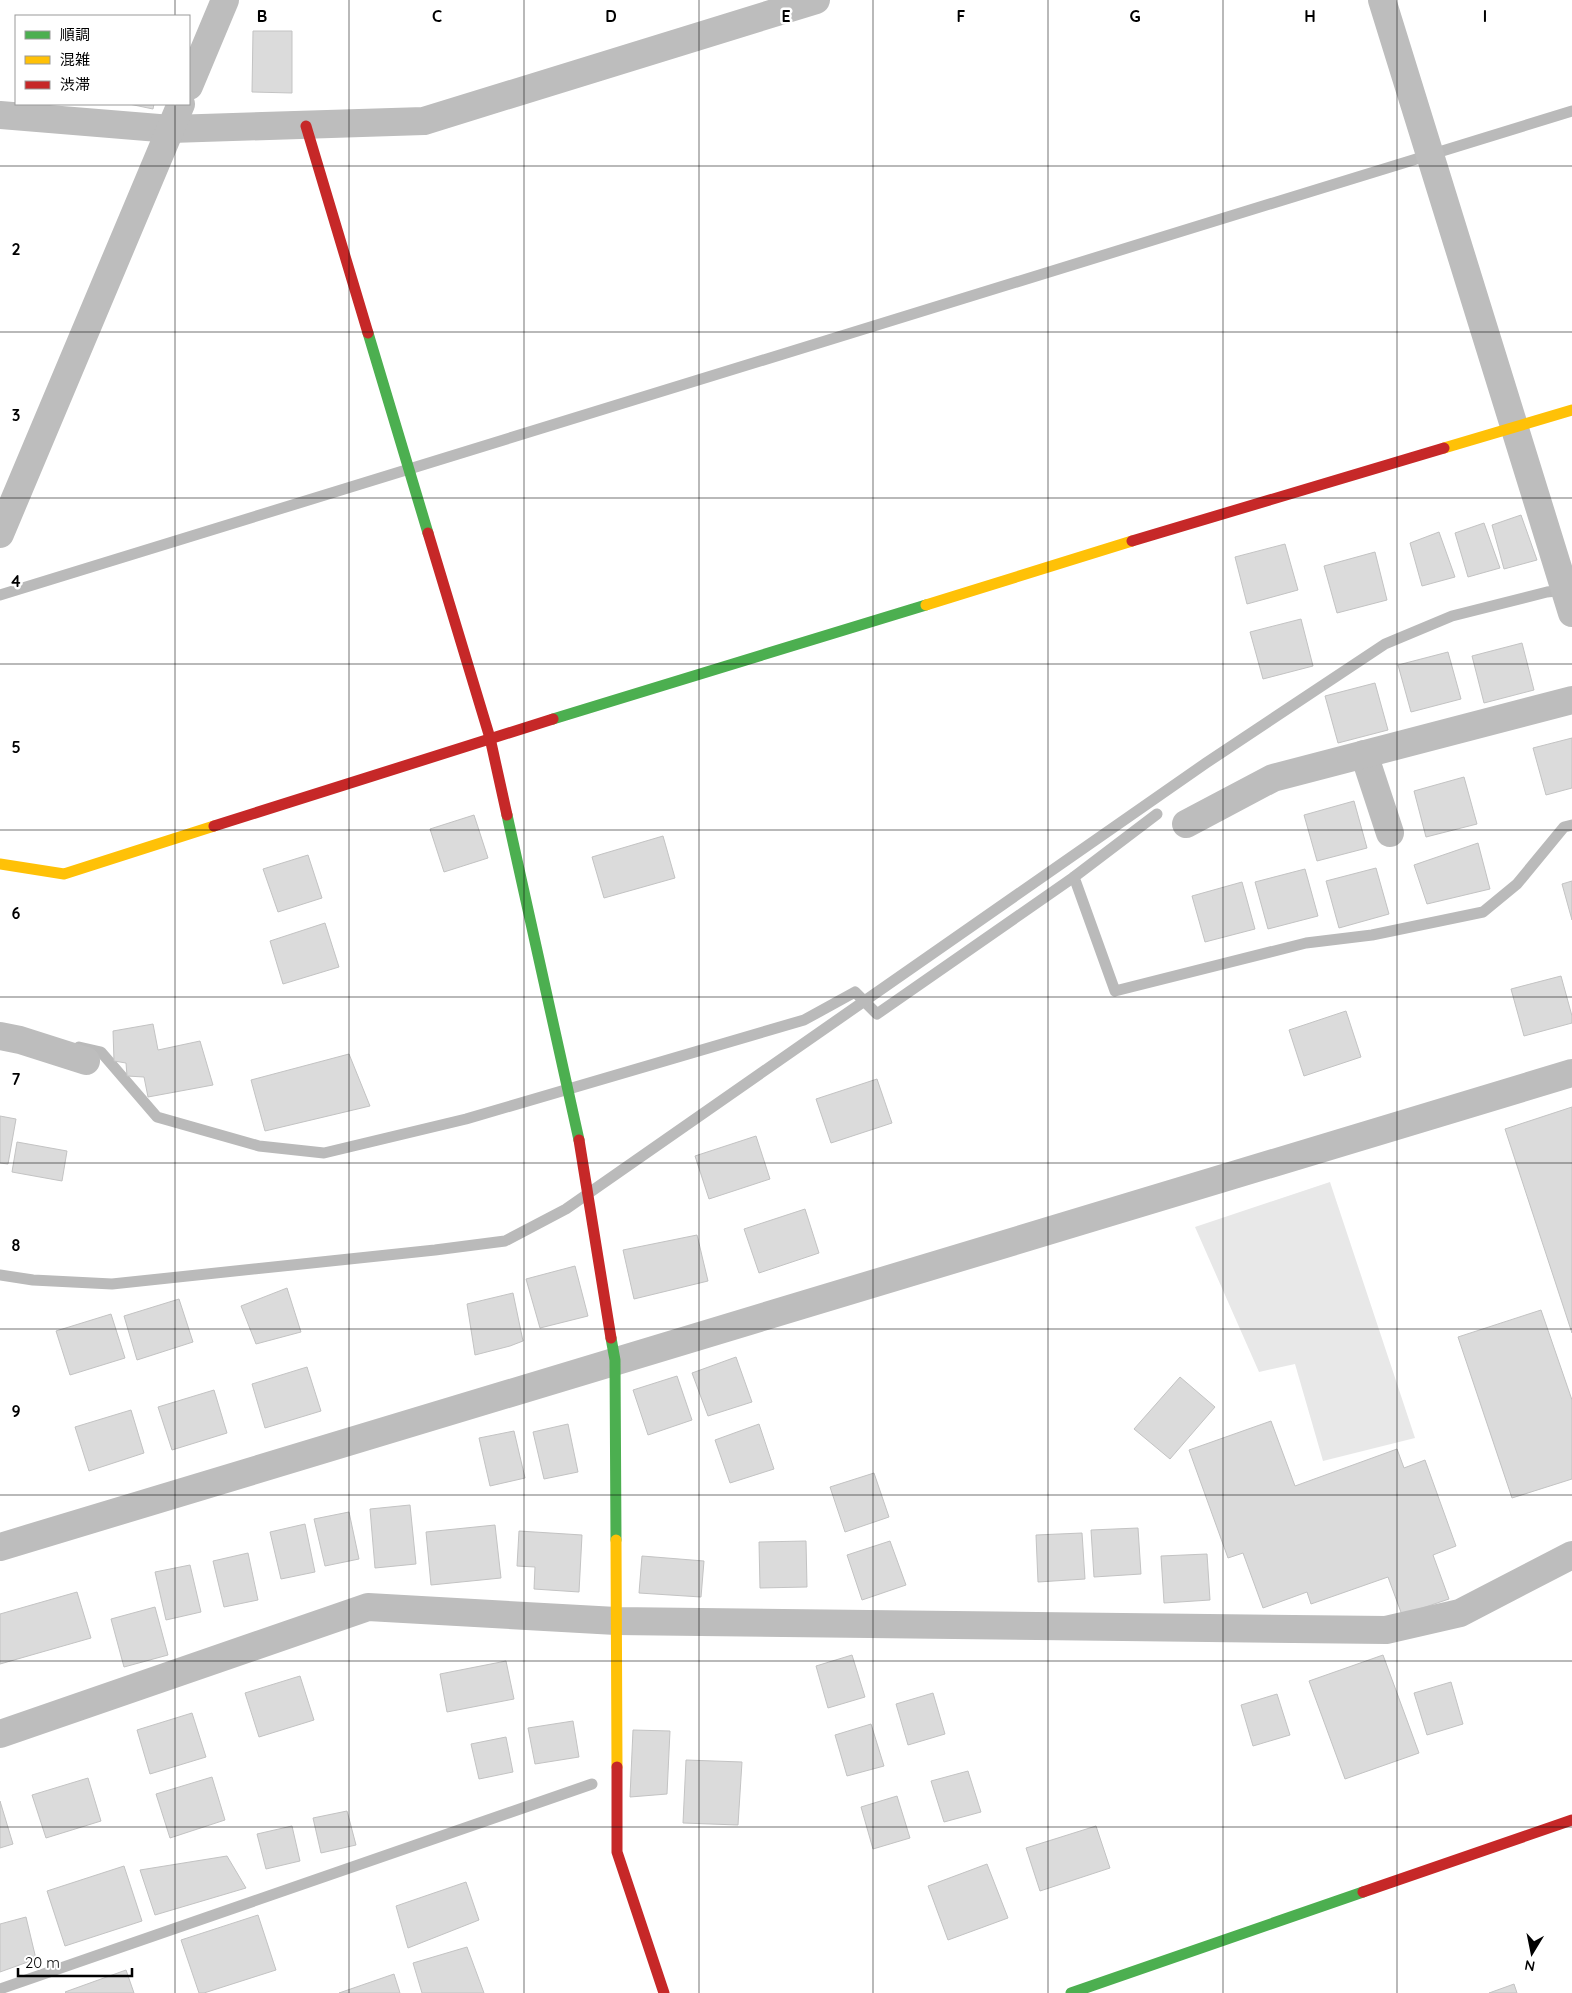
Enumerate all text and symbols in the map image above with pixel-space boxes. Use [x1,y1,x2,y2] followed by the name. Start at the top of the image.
[257,6,267,26] text: B
[432,6,442,26] text: C
[605,6,617,26] text: D
[781,6,791,26] text: E
[957,6,966,26] text: F
[1129,6,1141,26] text: G
[1304,6,1316,26] text: H
[1483,6,1487,26] text: I
[15,15,190,105] legend
[60,25,90,44] text: 順調
[60,50,90,69] text: 混雑
[60,75,90,94] text: 渋滞
[11,239,21,259] text: 2
[12,405,20,425] text: 3
[11,571,21,591] text: 4
[11,737,21,757] text: 5
[12,903,21,923] text: 6
[12,1069,21,1089] text: 7
[12,1235,21,1255] text: 8
[11,1401,21,1421] text: 9
[1507,1928,1557,1978] north arrow
[18,1946,131,1978] scale bar
[25,1953,60,1972] text: 20 m
[1523,1956,1536,1976] text: N

